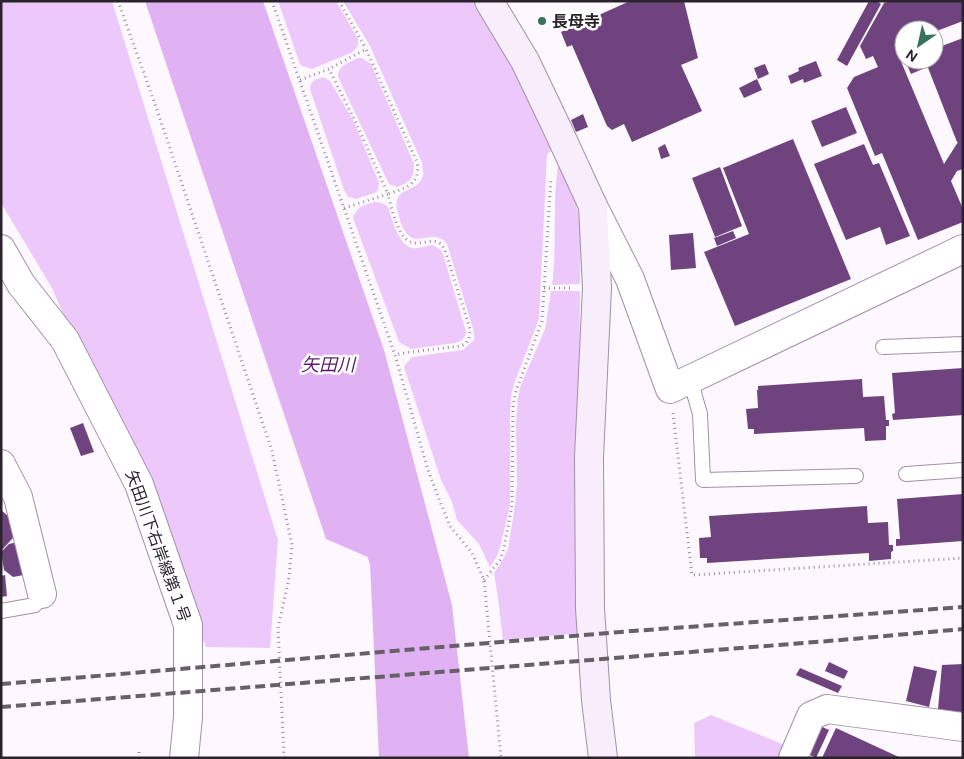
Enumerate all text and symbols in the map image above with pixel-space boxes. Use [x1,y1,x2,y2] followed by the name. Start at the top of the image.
[552,11,600,32] place label: 長母寺
[536,15,548,27] marker: 長母寺
[894,20,944,70] north arrow
[902,45,921,66] text: N
[301,353,357,377] water label: 矢田川
[121,467,195,625] street label: 矢田川下右岸線第１号

